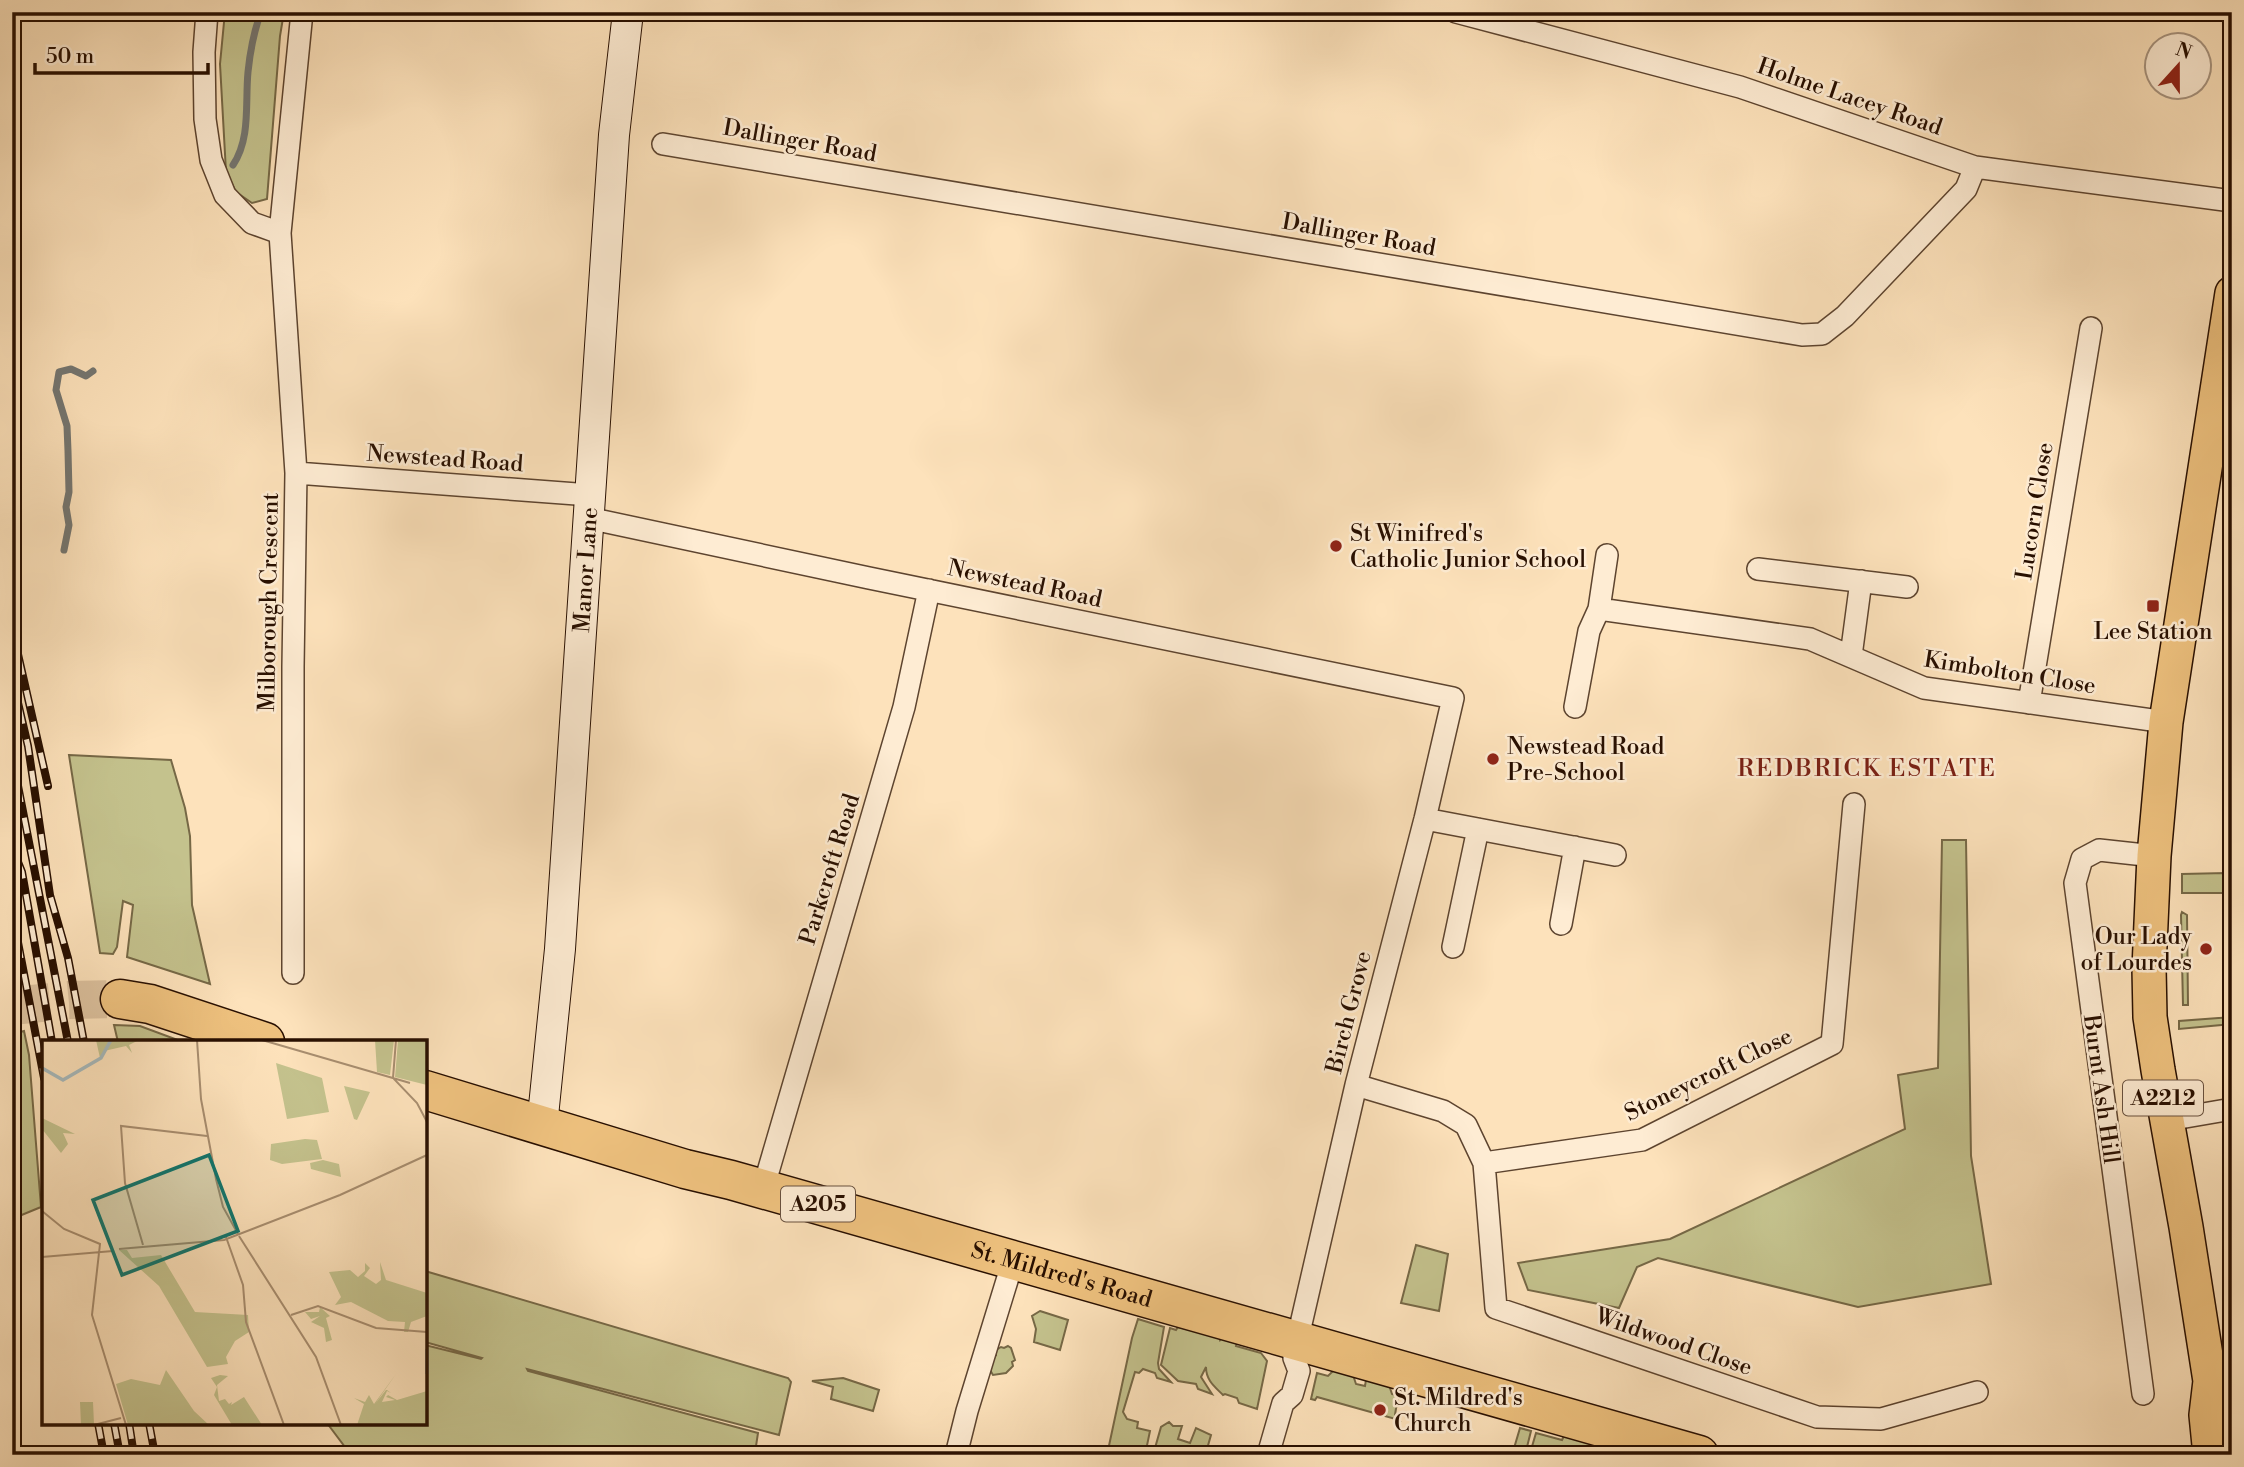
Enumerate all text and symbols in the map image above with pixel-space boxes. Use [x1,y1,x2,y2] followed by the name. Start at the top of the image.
[35,32,208,76] scale bar
[2142,32,2212,102] north arrow
[2172,37,2195,65] text: N
[46,44,94,70] text: 50 m
[1753,52,1946,142] street label: Holme Lacey Road
[721,114,879,168] street label: Dallinger Road
[1280,208,1438,262] street label: Dallinger Road
[366,440,524,478] street label: Newstead Road
[2010,440,2060,582] street label: Lucorn Close
[253,492,285,712] street label: Milborough Crescent
[568,506,604,633] street label: Manor Lane
[1350,520,1586,574] place label: St Winifred's Catholic Junior School
[1328,538,1344,554] marker: St Winifred's Catholic Junior School
[945,554,1105,614] street label: Newstead Road
[2145,598,2161,614] marker: Lee Station
[2094,618,2213,646] place label: Lee Station
[1922,646,2098,700] street label: Kimbolton Close
[1507,733,1664,787] place label: Newstead Road Pre-School
[1485,751,1501,767] marker: Newstead Road Pre-School
[1737,754,1997,784] district label: REDBRICK ESTATE
[794,790,866,948] street label: Parkcroft Road
[2081,923,2193,977] place label: Our Lady of Lourdes
[2198,941,2214,957] marker: Our Lady of Lourdes
[1320,948,1378,1077] street label: Birch Grove
[2077,1012,2125,1166] street label: Burnt Ash Hill
[1620,1022,1797,1128] street label: Stoneycroft Close
[42,1040,427,1425] inset map
[2123,1080,2203,1116] road number: A2212
[781,1186,855,1222] road number: A205
[968,1236,1155,1314] street label: St. Mildred's Road
[1591,1302,1756,1382] street label: Wildwood Close
[1394,1384,1523,1438] place label: St. Mildred's Church
[1372,1402,1388,1418] marker: St. Mildred's Church

